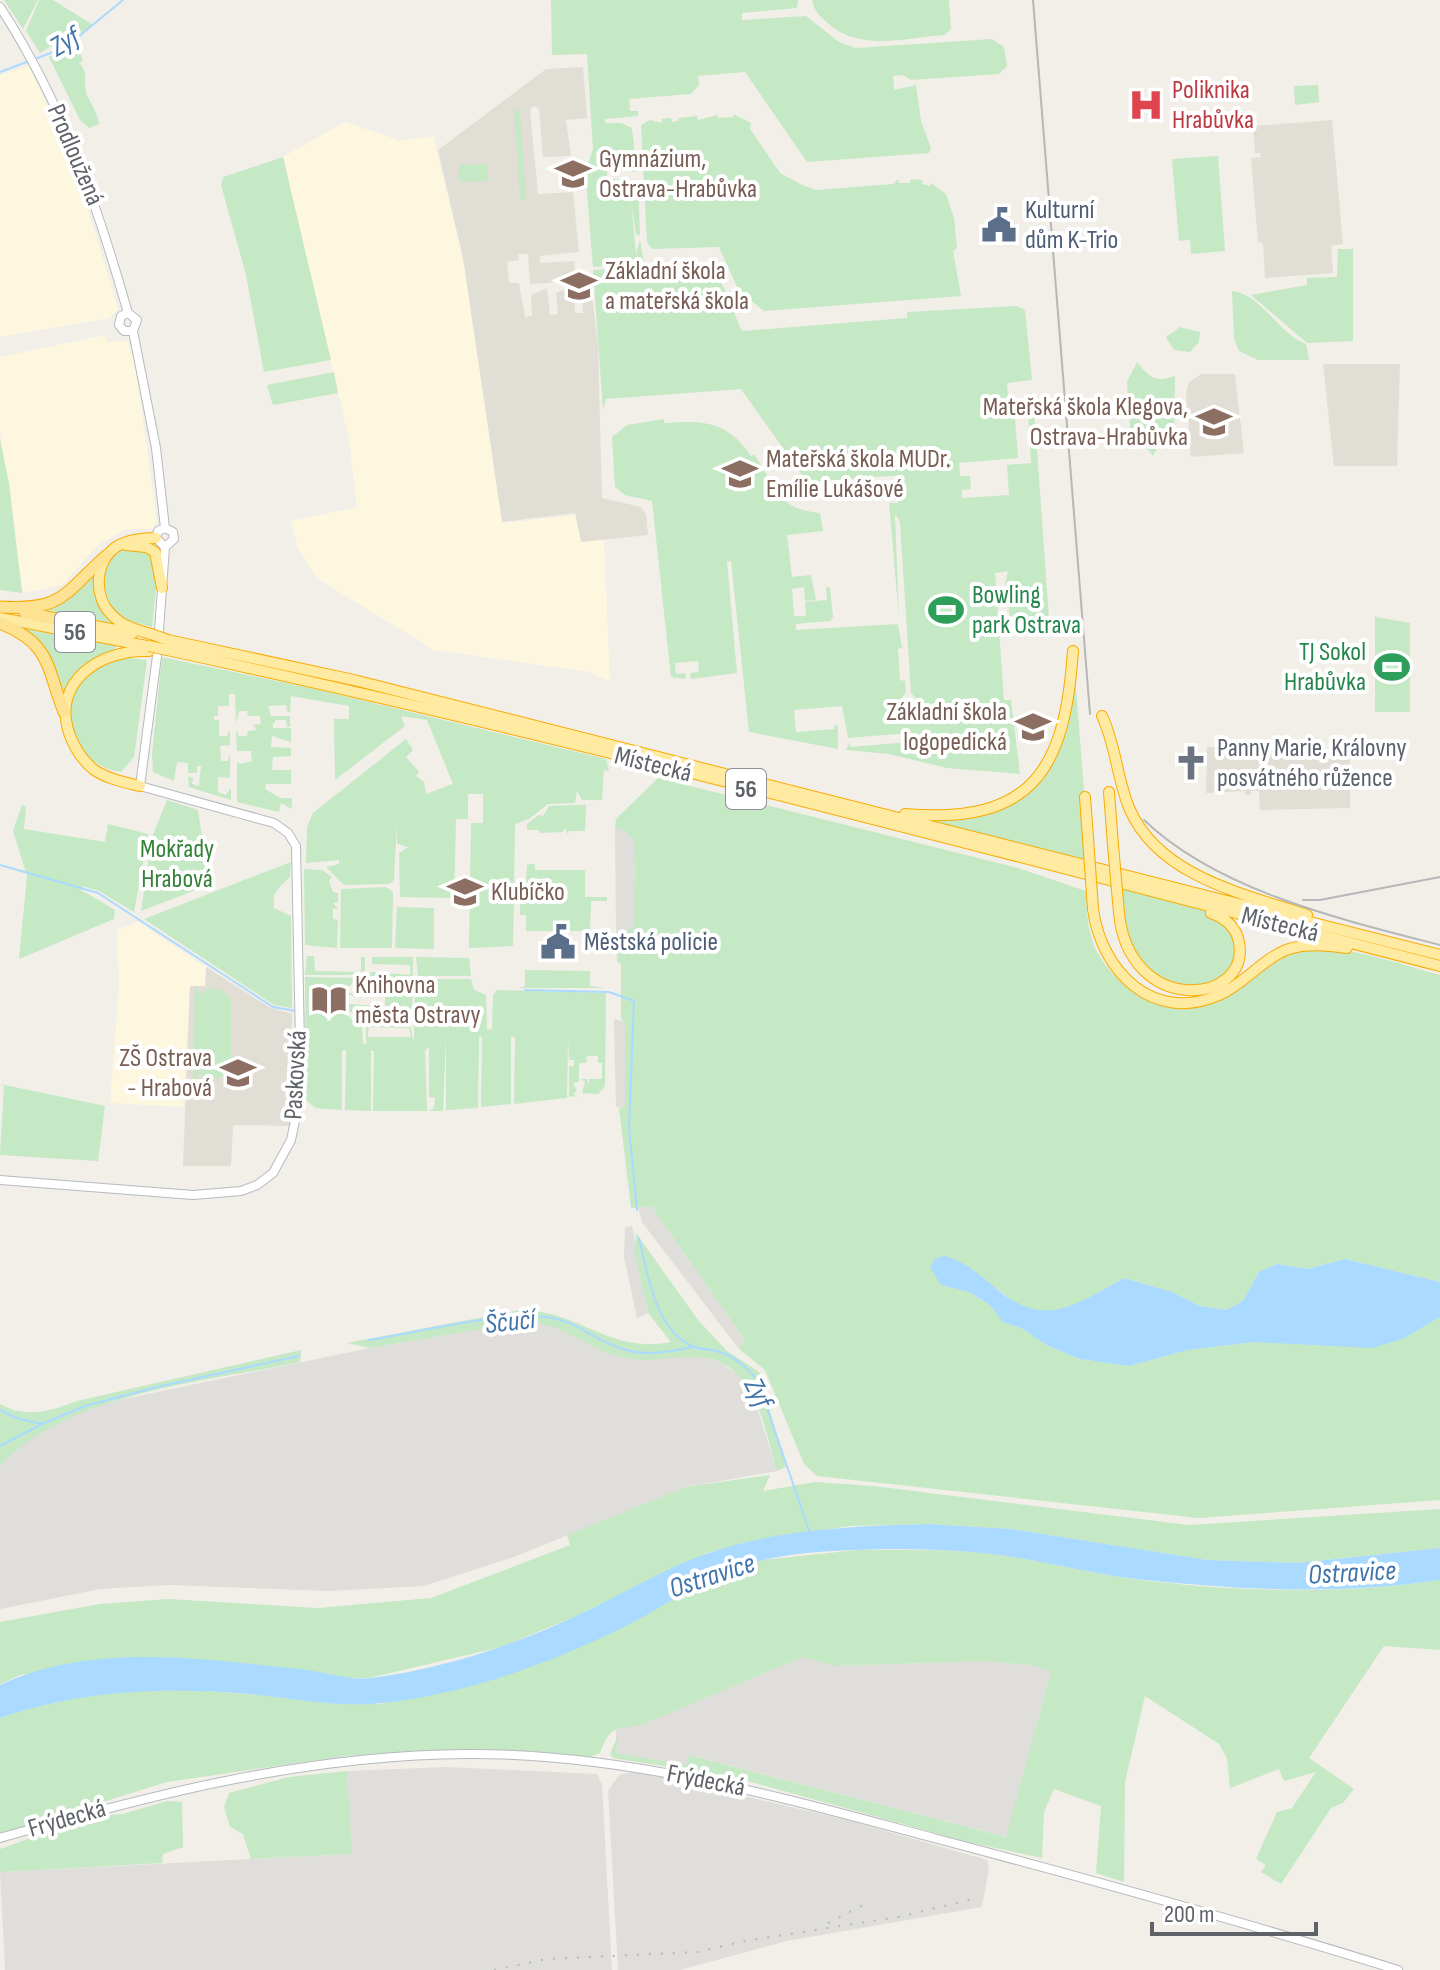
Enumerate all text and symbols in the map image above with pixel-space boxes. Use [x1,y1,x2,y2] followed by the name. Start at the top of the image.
[43,19,89,64] water label: Zyf
[1172,75,1254,136] place label: Poliknika Hrabůvka
[1127,86,1165,124] hospital icon: Poliknika Hrabůvka
[40,100,110,210] street label: Prodloužená
[599,144,757,205] place label: Gymnázium, Ostrava-Hrabůvka
[554,155,592,193] school or university icon: Gymnázium, Ostrava-Hrabůvka
[1025,195,1118,256] place label: Kulturní dům K-Trio
[980,206,1018,244] public building icon: Kulturní dům K-Trio
[605,256,749,317] place label: Základní škola a mateřská škola
[560,267,598,305] school or university icon: Základní škola a mateřská škola
[983,392,1188,453] place label: Mateřská škola Klegova, Ostrava-Hrabůvka
[1195,403,1233,441] school or university icon: Mateřská škola Klegova, Ostrava-Hrabůvka
[766,444,951,505] place label: Mateřská škola MUDr. Emílie Lukášové
[721,455,759,493] school or university icon: Mateřská škola MUDr. Emílie Lukášové
[972,580,1081,641] place label: Bowling park Ostrava
[927,591,965,629] sports icon: Bowling park Ostrava
[55,612,95,652] road number: 56
[1284,637,1366,698] place label: TJ Sokol Hrabůvka
[1373,648,1411,686] sports icon: TJ Sokol Hrabůvka
[886,697,1007,758] place label: Základní škola logopedická
[1014,708,1052,746] school or university icon: Základní škola logopedická
[1217,733,1407,794] place label: Panny Marie, Královny posvátného růžence
[611,741,695,789] street label: Místecká
[1172,744,1210,782] church icon: Panny Marie, Královny posvátného růžence
[726,769,766,809] road number: 56
[140,834,214,895] park label: Mokřady Hrabová
[446,873,484,911] school or university icon: Klubíčko
[491,877,565,908] place label: Klubíčko
[1238,901,1322,949] street label: Místecká
[539,923,577,961] public building icon: Městská policie
[584,927,718,958] place label: Městská policie
[355,970,480,1031] place label: Knihovna města Ostravy
[310,981,348,1019] library icon: Knihovna města Ostravy
[278,1030,314,1120] street label: Paskovská
[119,1043,212,1104] place label: ZŠ Ostrava - Hrabová
[219,1054,257,1092] school or university icon: ZŠ Ostrava - Hrabová
[483,1303,540,1341] water label: Ščučí
[736,1371,781,1416] water label: Zyf
[665,1547,759,1605] water label: Ostravice
[1307,1554,1397,1592] water label: Ostravice
[664,1758,748,1804] street label: Frýdecká
[25,1793,109,1845] street label: Frýdecká
[1152,1886,1316,1936] scale bar
[1164,1900,1215,1929] text: 200 m

